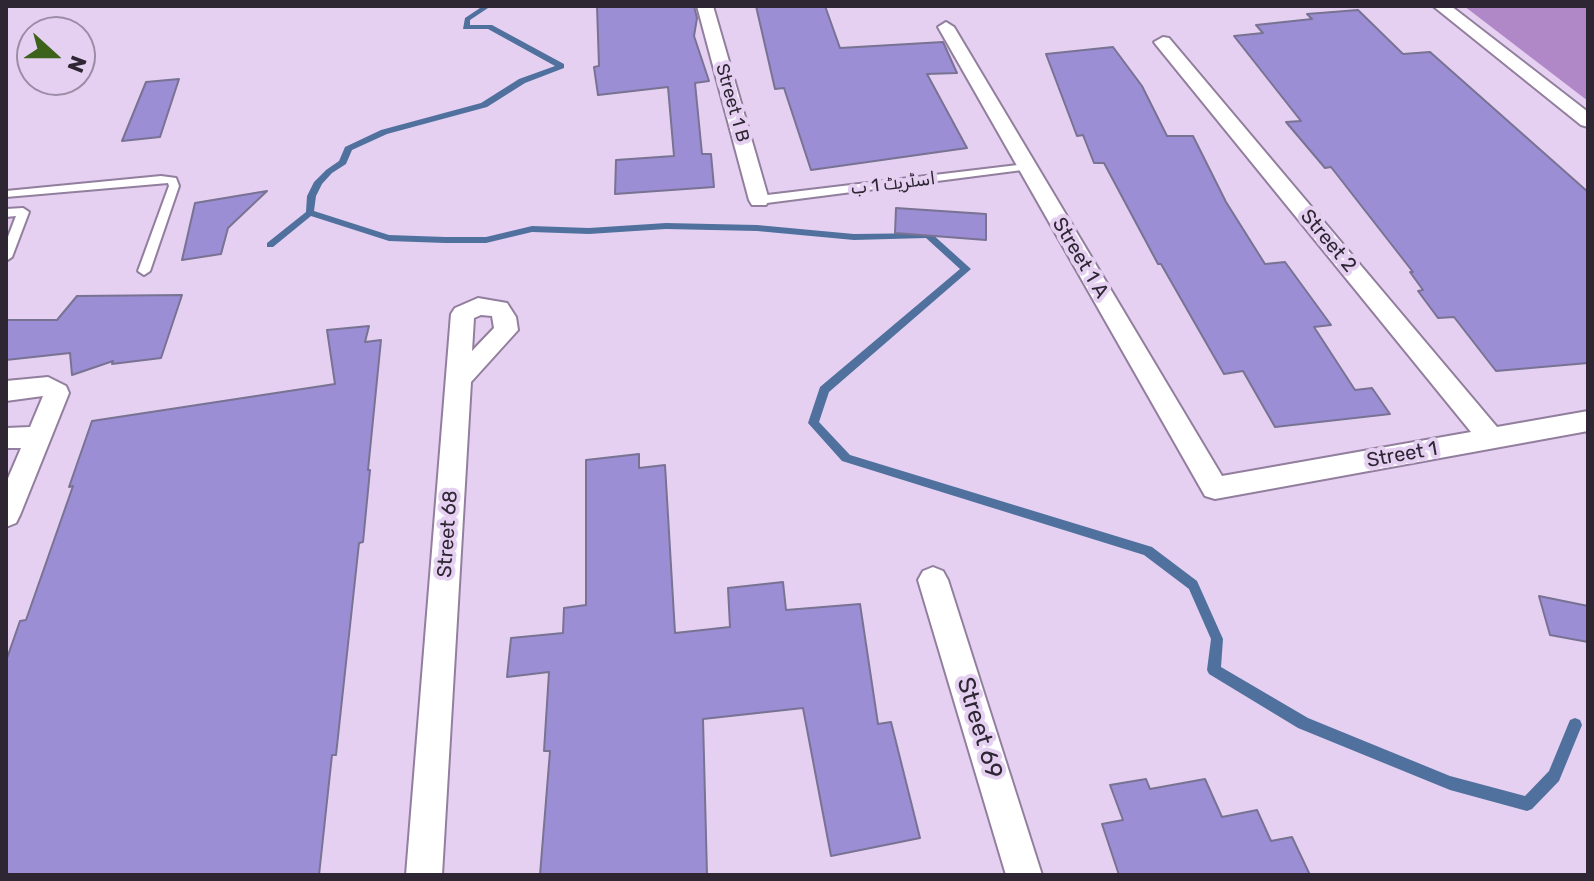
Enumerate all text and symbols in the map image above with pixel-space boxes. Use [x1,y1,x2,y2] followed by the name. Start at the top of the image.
[16,16,96,96] north arrow
[62,52,92,76] text: N
[711,61,753,145] street label: Street 1 B
[849,168,937,200] street label: اسٹریٹ 1 ب
[1295,205,1361,277] street label: Street 2
[1047,213,1113,303] street label: Street 1 A
[1365,437,1439,473] street label: Street 1
[433,490,463,578] street label: Street 68
[950,674,1008,782] street label: Street 69

